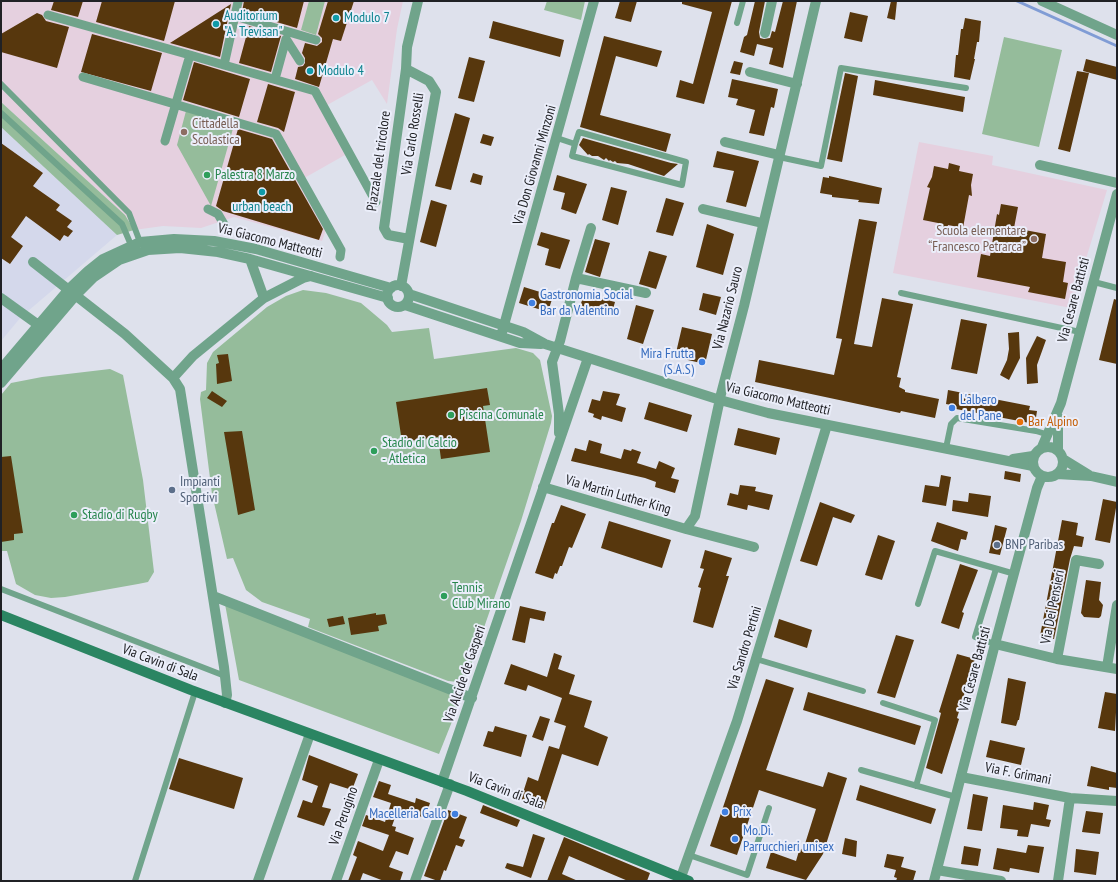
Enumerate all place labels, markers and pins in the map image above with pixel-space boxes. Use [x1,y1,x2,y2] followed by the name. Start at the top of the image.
[224,8,282,40] place label: Auditorium "A. Trevisan"
[344,10,390,26] place label: Modulo 7
[331,13,341,23] marker: Modulo 7
[211,19,221,29] marker: Auditorium "A. Trevisan"
[318,63,364,79] place label: Modulo 4
[305,66,315,76] marker: Modulo 4
[192,116,240,148] place label: Cittadella Scolastica
[179,127,189,137] marker: Cittadella Scolastica
[215,167,295,183] place label: Palestra 8 Marzo
[202,170,212,180] marker: Palestra 8 Marzo
[257,187,267,197] marker: urban beach
[232,199,292,215] place label: urban beach
[928,223,1026,256] place label: Scuola elementare “Francesco Petrarca”
[1029,234,1039,244] marker: Scuola elementare “Francesco Petrarca”
[540,287,633,320] place label: Gastronomia Social Bar da Valentino
[527,298,537,308] marker: Gastronomia Social Bar da Valentino
[641,346,694,378] place label: Mira Frutta (S.A.S)
[697,357,707,367] marker: Mira Frutta (S.A.S)
[960,392,1002,424] place label: L'albero del Pane
[947,403,957,413] marker: L'albero del Pane
[459,407,544,423] place label: Piscina Comunale
[446,410,456,420] marker: Piscina Comunale
[1028,414,1078,430] place label: Bar Alpino
[1015,417,1025,427] marker: Bar Alpino
[382,435,457,468] place label: Stadio di Calcio - Atletica
[369,446,379,456] marker: Stadio di Calcio - Atletica
[180,474,220,506] place label: Impianti Sportivi
[167,485,177,495] marker: Impianti Sportivi
[82,507,158,523] place label: Stadio di Rugby
[69,510,79,520] marker: Stadio di Rugby
[1005,537,1063,553] place label: BNP Paribas
[992,540,1002,550] marker: BNP Paribas
[452,580,510,612] place label: Tennis Club Mirano
[439,591,449,601] marker: Tennis Club Mirano
[733,804,752,820] place label: Prix
[369,806,447,822] place label: Macelleria Gallo
[720,807,730,817] marker: Prix
[450,809,460,819] marker: Macelleria Gallo
[743,823,834,856] place label: Mo.Dì. Parrucchieri unisex
[730,834,740,844] marker: Mo.Dì. Parrucchieri unisex

